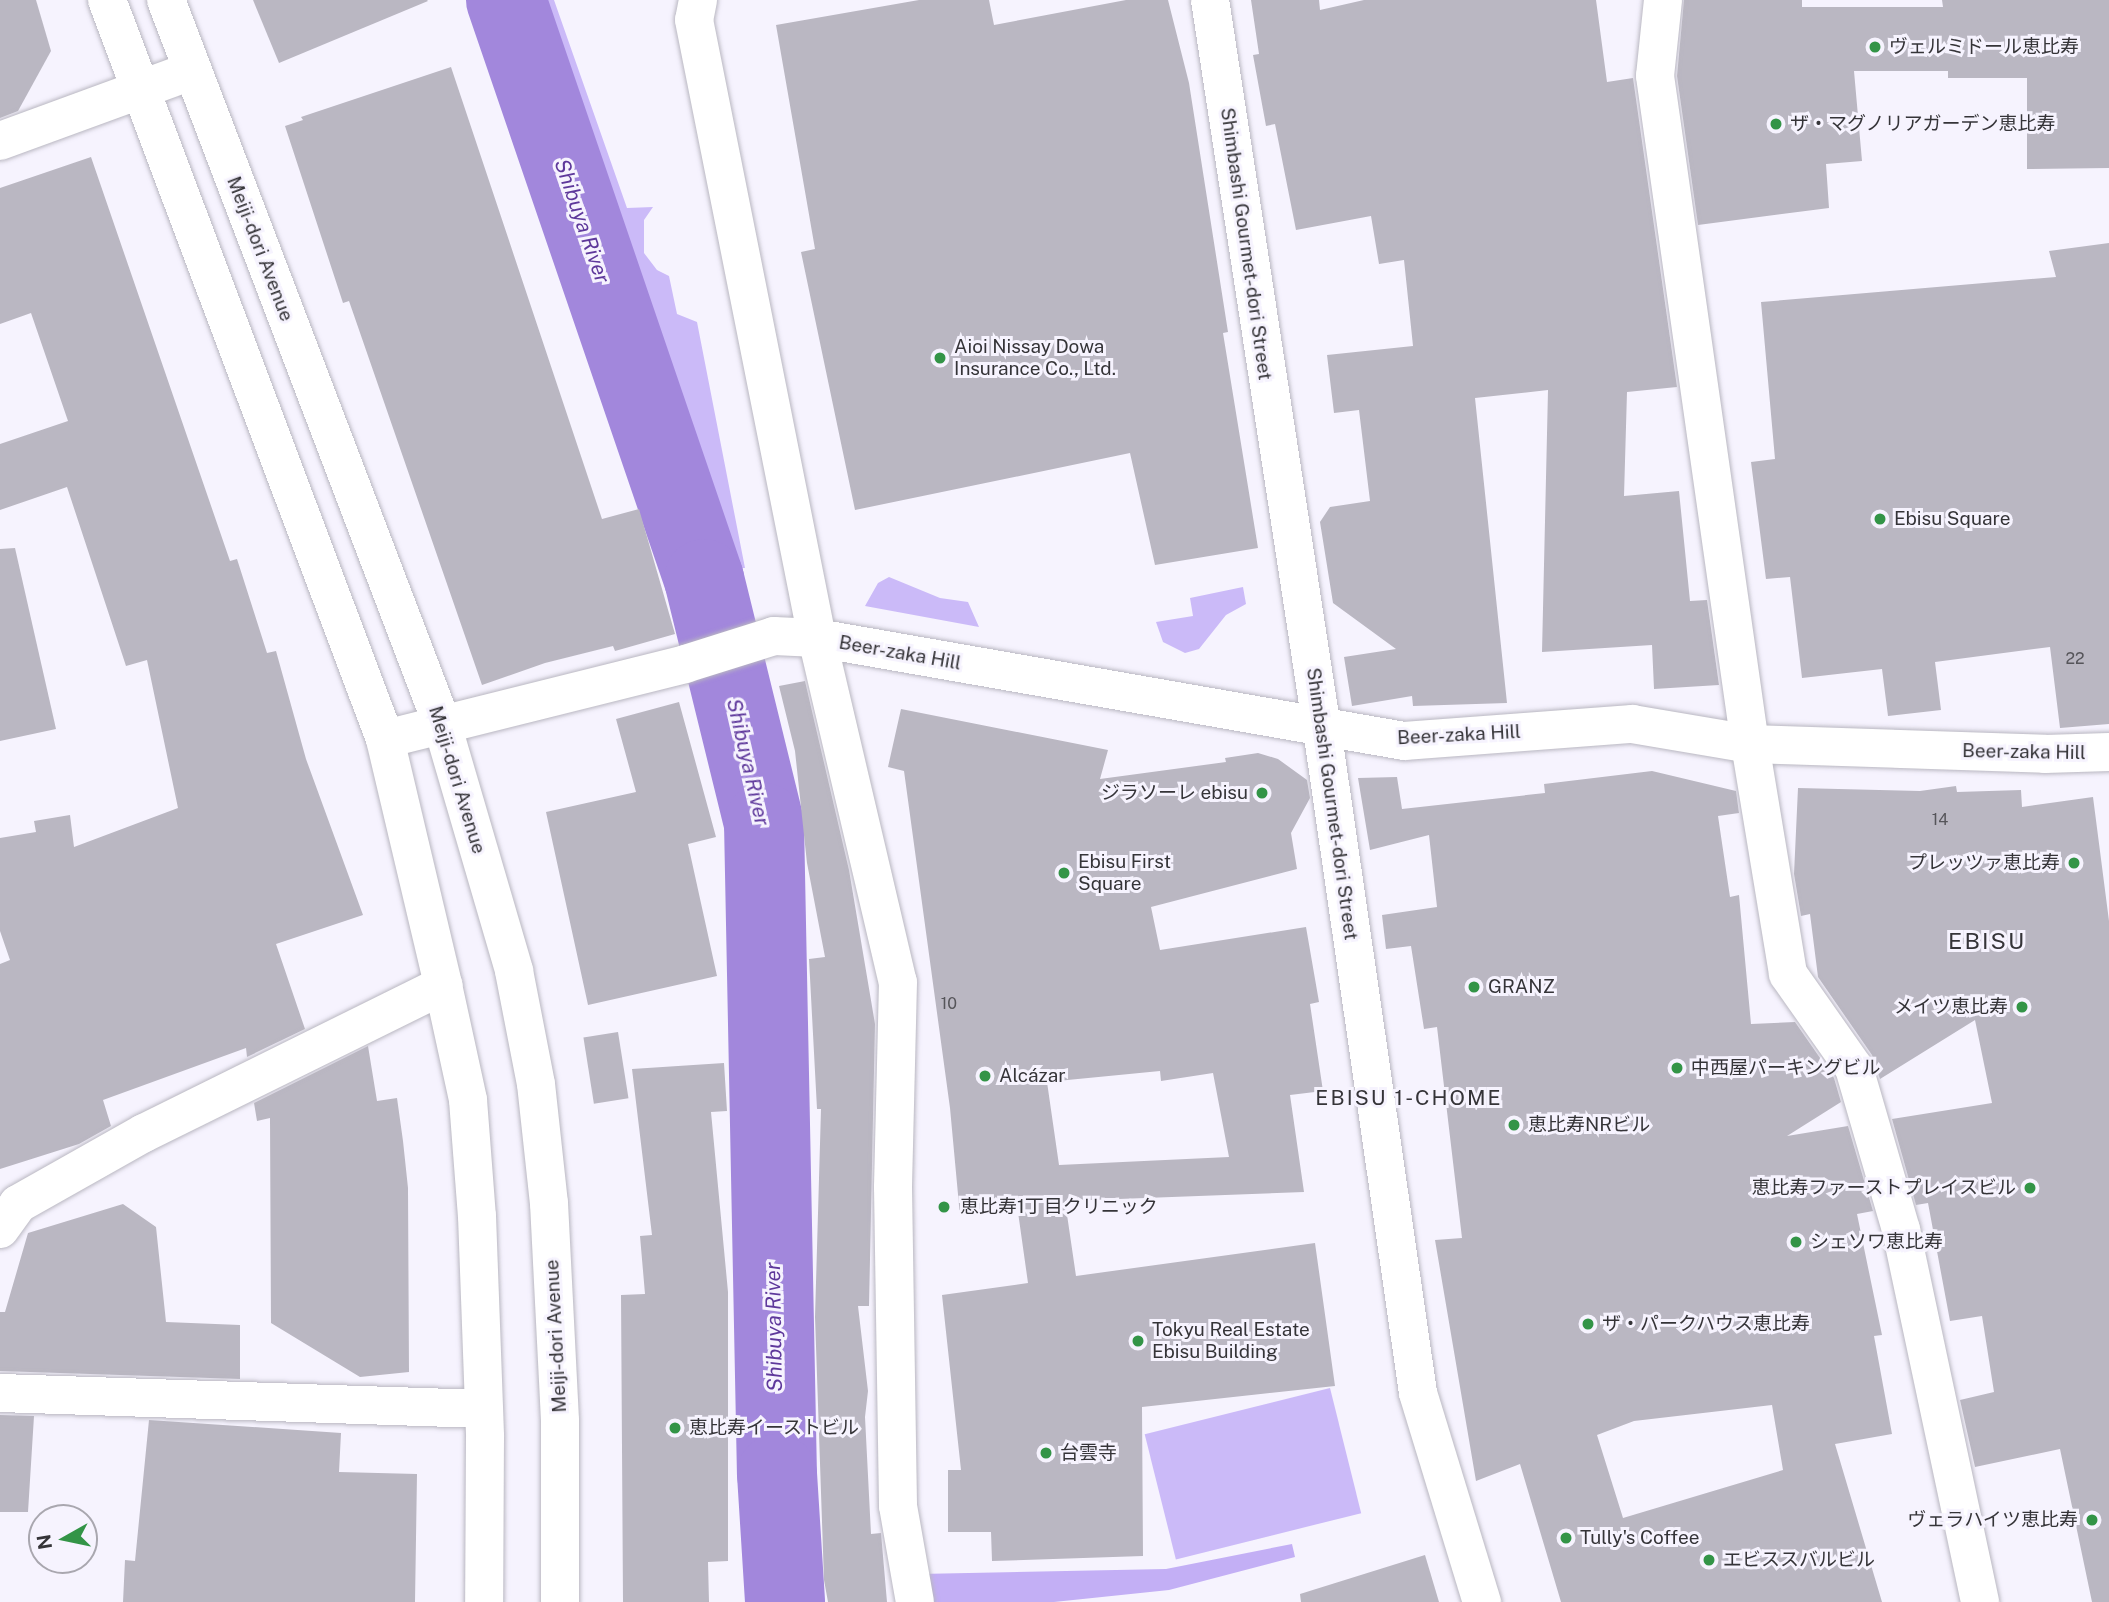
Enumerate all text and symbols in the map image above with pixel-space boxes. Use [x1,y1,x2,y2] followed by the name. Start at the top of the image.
[1889,36,2079,58] place label: ヴェルミドール恵比寿
[1867,39,1883,55] marker: ヴェルミドール恵比寿
[1216,106,1276,382] street label: Shimbashi Gourmet-dori Street
[1790,113,2056,135] place label: ザ・マグノリアガーデン恵比寿
[1768,116,1784,132] marker: ザ・マグノリアガーデン恵比寿
[549,156,615,286] water label: Shibuya River
[222,173,298,325] street label: Meiji-dori Avenue
[954,336,1116,380] place label: Aioi Nissay Dowa Insurance Co., Ltd.
[932,350,948,366] marker: Aioi Nissay Dowa Insurance Co., Ltd.
[1894,508,2010,530] place label: Ebisu Square
[1872,511,1888,527] marker: Ebisu Square
[837,631,963,675] street label: Beer-zaka Hill
[2065,649,2085,669] house number: 22
[1302,666,1362,942] street label: Shimbashi Gourmet-dori Street
[721,696,775,828] water label: Shibuya River
[424,703,490,857] street label: Meiji-dori Avenue
[1397,720,1521,750] street label: Beer-zaka Hill
[1962,740,2086,764] street label: Beer-zaka Hill
[1101,782,1248,804] place label: ジラソーレ ebisu
[1254,785,1270,801] marker: ジラソーレ ebisu
[1932,810,1948,830] house number: 14
[1078,851,1171,895] place label: Ebisu First Square
[1908,852,2060,874] place label: プレッツァ恵比寿
[2066,855,2082,871] marker: プレッツァ恵比寿
[1056,865,1072,881] marker: Ebisu First Square
[1949,927,2025,955] district label: EBISU
[1488,976,1555,998] place label: GRANZ
[1466,979,1482,995] marker: GRANZ
[941,994,957,1014] house number: 10
[1894,996,2008,1018] place label: メイツ恵比寿
[2014,999,2030,1015] marker: メイツ恵比寿
[1691,1057,1881,1079] place label: 中西屋パーキングビル
[1669,1060,1685,1076] marker: 中西屋パーキングビル
[999,1065,1066,1087] place label: Alcázar
[977,1068,993,1084] marker: Alcázar
[1317,1085,1501,1111] district label: EBISU 1-CHOME
[1528,1114,1650,1136] place label: 恵比寿NRビル
[1506,1117,1522,1133] marker: 恵比寿NRビル
[1750,1177,2016,1199] place label: 恵比寿ファーストプレイスビル
[2022,1180,2038,1196] marker: 恵比寿ファーストプレイスビル
[960,1196,1158,1218] place label: 恵比寿1丁目クリニック
[934,1197,954,1217] marker: 恵比寿1丁目クリニック
[1810,1231,1943,1253] place label: シェソワ恵比寿
[1788,1234,1804,1250] marker: シェソワ恵比寿
[541,1259,571,1413] street label: Meiji-dori Avenue
[760,1262,788,1392] water label: Shibuya River
[1602,1313,1811,1335] place label: ザ・パークハウス恵比寿
[1580,1316,1596,1332] marker: ザ・パークハウス恵比寿
[1152,1319,1310,1363] place label: Tokyu Real Estate Ebisu Building
[1130,1333,1146,1349] marker: Tokyu Real Estate Ebisu Building
[689,1417,860,1439] place label: 恵比寿イーストビル
[667,1420,683,1436] marker: 恵比寿イーストビル
[1060,1442,1117,1464] place label: 台雲寺
[1038,1445,1054,1461] marker: 台雲寺
[28,1504,98,1574] north arrow
[1907,1509,2078,1531] place label: ヴェラハイツ恵比寿
[2084,1512,2100,1528] marker: ヴェラハイツ恵比寿
[1580,1527,1699,1549] place label: Tully's Coffee
[1558,1530,1574,1546] marker: Tully's Coffee
[32,1533,56,1551] text: N
[1723,1549,1875,1571] place label: エビススバルビル
[1701,1552,1717,1568] marker: エビススバルビル

